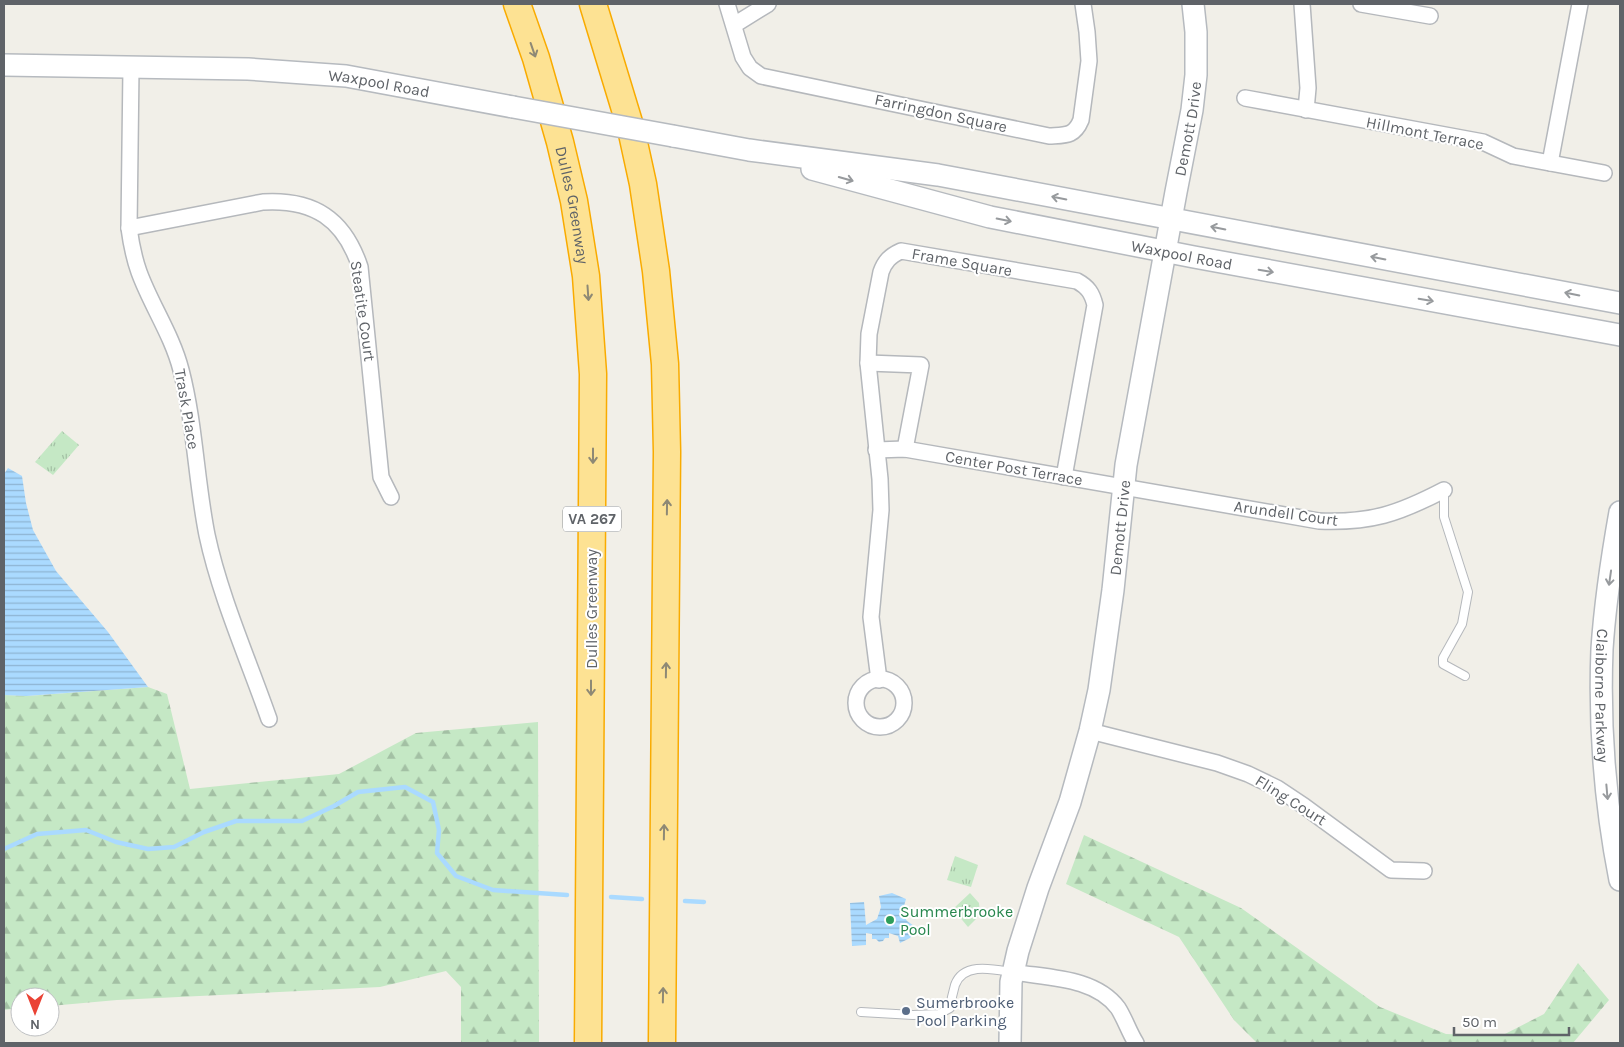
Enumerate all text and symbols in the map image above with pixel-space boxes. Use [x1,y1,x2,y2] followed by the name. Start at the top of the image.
[529,42,538,57] one-way arrow
[328,65,431,101] street label: Waxpool Road
[1170,80,1205,178] street label: Demott Drive
[873,90,1009,136] street label: Farringdon Square
[1365,112,1485,154] street label: Hillmont Terrace
[552,144,594,266] street label: Dulles Greenway
[838,174,854,184] one-way arrow
[1051,192,1067,202] one-way arrow
[995,215,1011,225] one-way arrow
[1211,223,1227,232] one-way arrow
[1130,235,1234,273] street label: Waxpool Road
[910,244,1014,280] street label: Frame Square
[1371,252,1387,262] one-way arrow
[347,259,379,363] street label: Steatite Court
[1258,266,1274,276] one-way arrow
[583,285,592,301] one-way arrow
[1565,288,1581,298] one-way arrow
[1418,296,1434,306] one-way arrow
[171,367,203,451] street label: Trask Place
[588,447,597,463] one-way arrow
[944,447,1084,489] street label: Center Post Terrace
[1105,479,1134,576] street label: Demott Drive
[1233,496,1339,530] street label: Arundell Court
[662,499,672,516] one-way arrow
[563,506,621,532] road number: VA 267
[582,549,601,669] street label: Dulles Greenway
[1605,569,1615,585] one-way arrow
[1592,628,1614,764] street label: Claiborne Parkway
[661,662,671,678] one-way arrow
[586,680,596,696] one-way arrow
[1252,771,1330,829] street label: Fling Court
[1602,784,1612,800] one-way arrow
[659,824,669,840] one-way arrow
[900,902,1013,939] place label: Summerbrooke Pool
[884,914,896,926] marker: Summerbrooke Pool
[10,987,60,1037] north arrow
[658,987,668,1003] one-way arrow
[916,993,1014,1030] place label: Sumerbrooke Pool Parking
[1454,1004,1569,1036] scale bar
[900,1005,912,1017] marker: Sumerbrooke Pool Parking
[1462,1013,1497,1031] text: 50 m
[30,1016,40,1033] text: N

